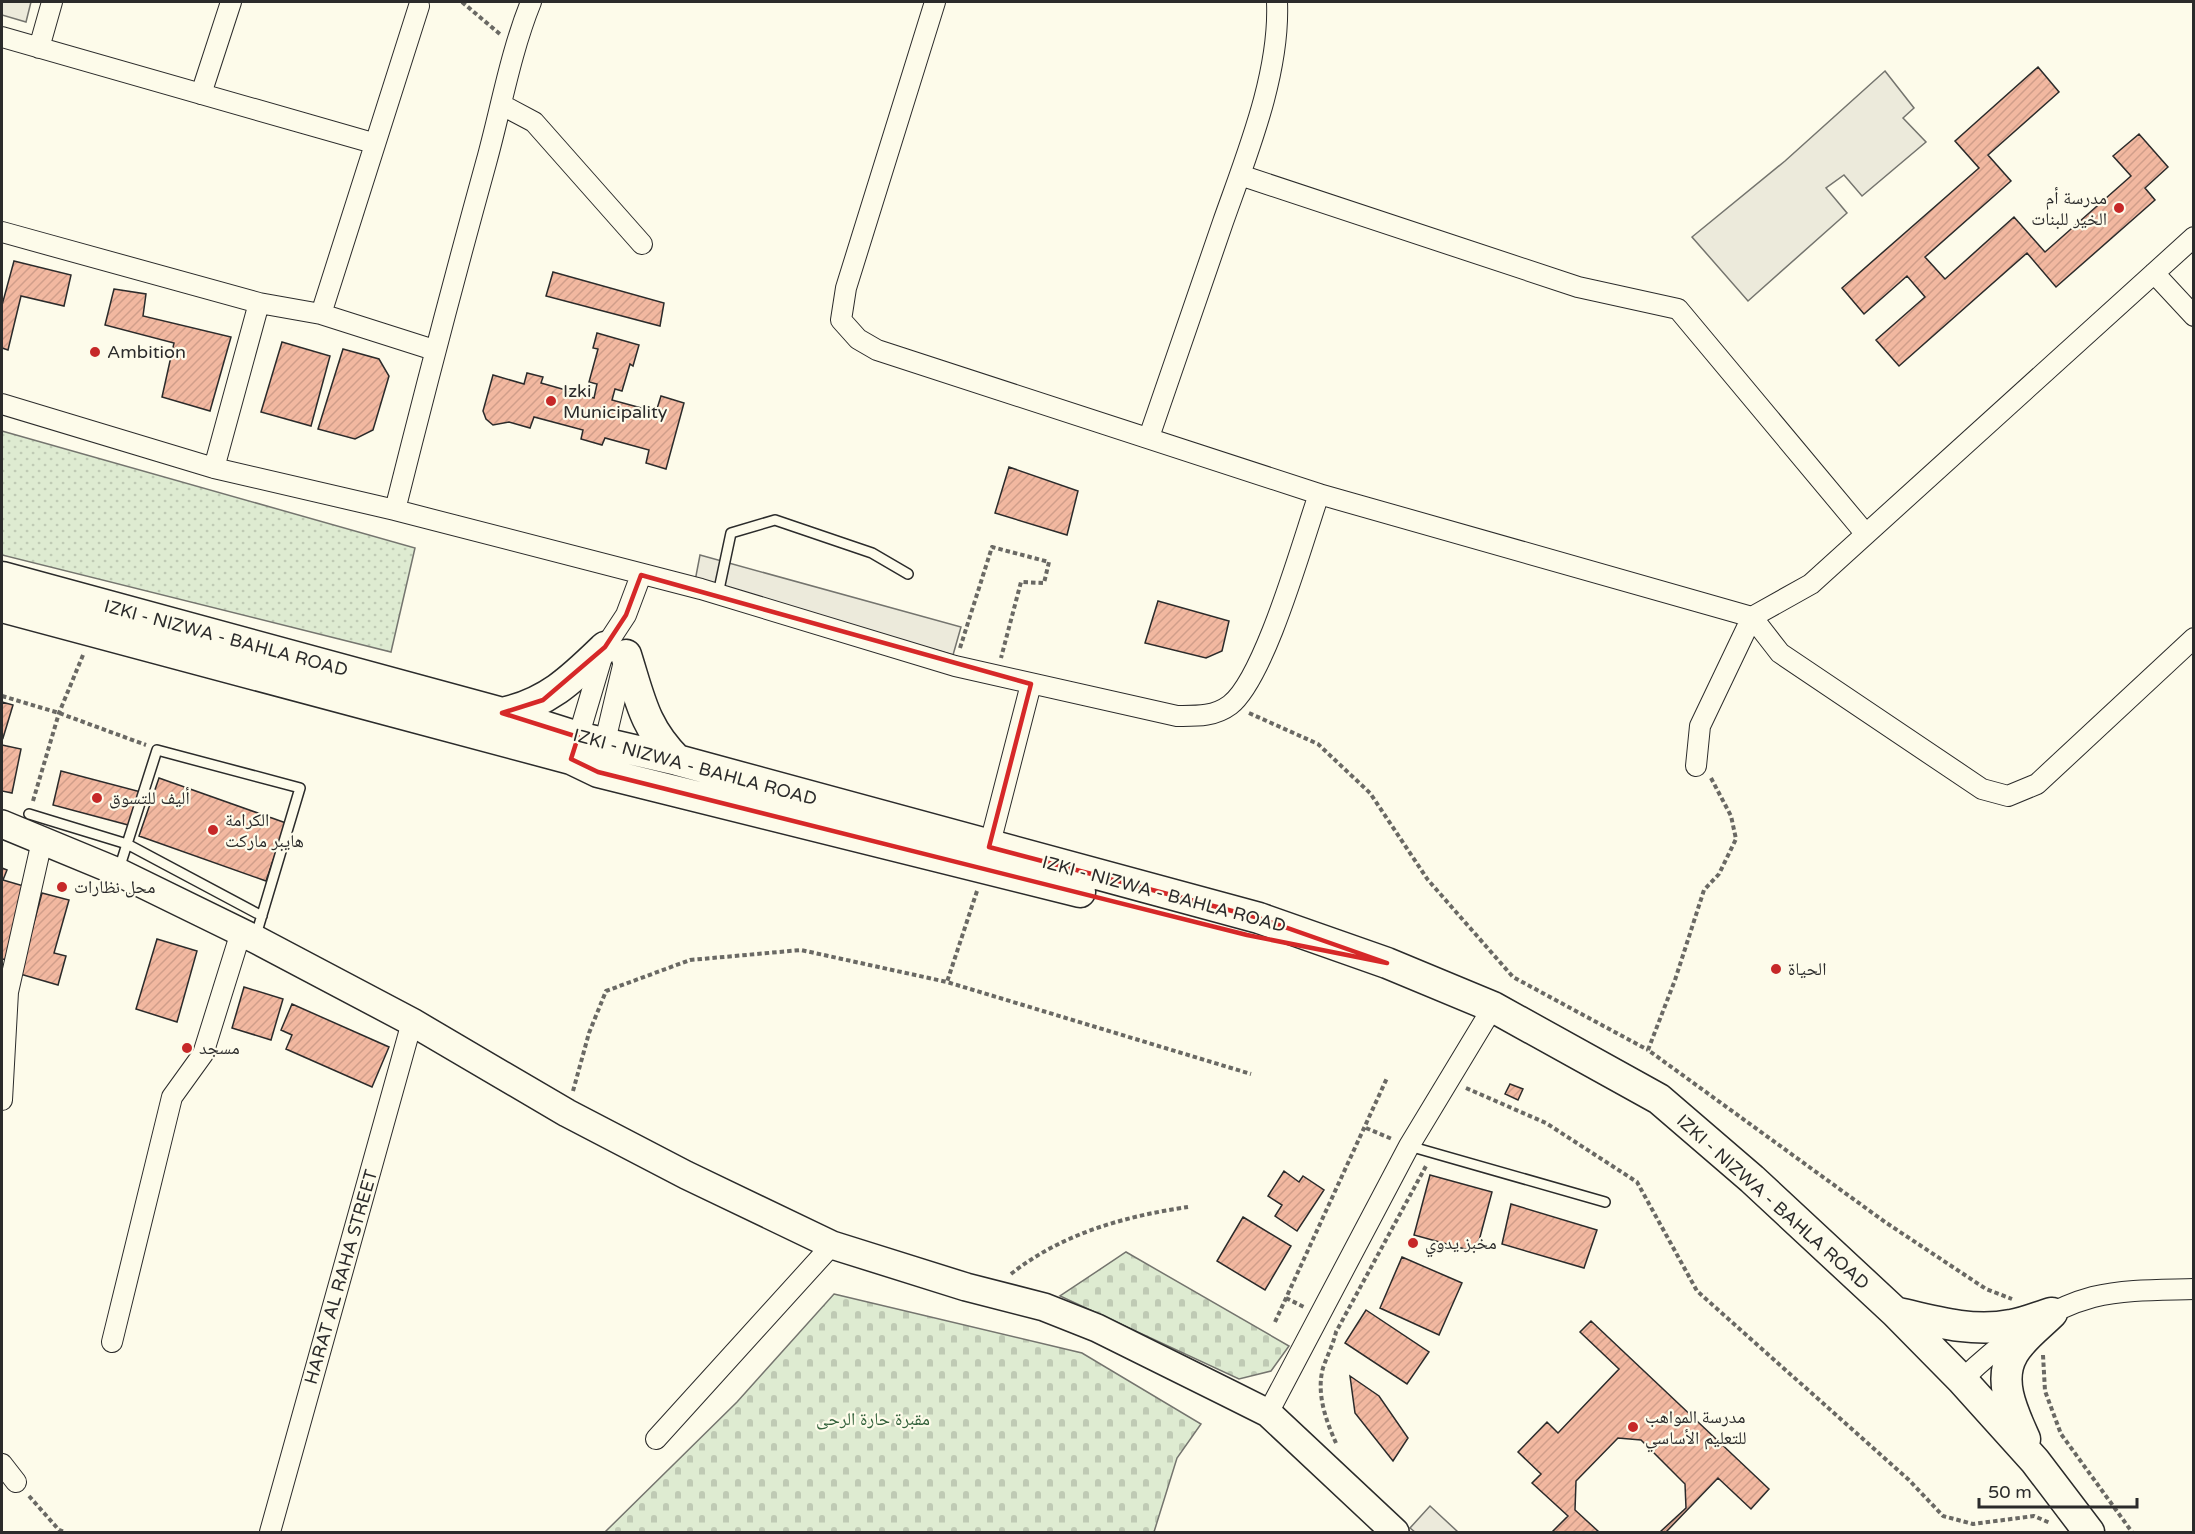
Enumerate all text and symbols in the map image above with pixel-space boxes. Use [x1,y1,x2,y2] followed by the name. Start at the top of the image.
[2031,187,2107,230] place label: مدرسة أم الخير للبنات
[2112,201,2126,215] marker: مدرسة أم الخير للبنات
[107,341,186,363] place label: Ambition
[88,345,102,359] marker: Ambition
[563,380,668,423] place label: Izki Municipality
[544,394,558,408] marker: Izki Municipality
[102,595,350,681] street label: IZKI - NIZWA - BAHLA ROAD
[571,724,819,810] street label: IZKI - NIZWA - BAHLA ROAD
[109,787,190,809] place label: أليف للتسوق
[90,791,104,805] marker: أليف للتسوق
[225,809,304,852] place label: الكرامة هايبر ماركت
[206,823,220,837] marker: الكرامة هايبر ماركت
[1040,851,1288,937] street label: IZKI - NIZWA - BAHLA ROAD
[74,876,155,898] place label: محل نظارات
[55,880,69,894] marker: محل نظارات
[1788,958,1826,980] place label: الحياة
[1769,962,1783,976] marker: الحياة
[199,1037,240,1059] place label: مسجد
[180,1041,194,1055] marker: مسجد
[1672,1110,1874,1294] street label: IZKI - NIZWA - BAHLA ROAD
[300,1167,382,1387] street label: HARAT AL RAHA STREET
[1425,1232,1497,1258] place label: مخبز يدوي
[1406,1236,1420,1250] marker: مخبز يدوي
[1645,1406,1746,1453] place label: مدرسة المواهب للتعليم الأساسي
[816,1408,930,1430] park label: مقبرة حارة الرحى
[1626,1420,1640,1434] marker: مدرسة المواهب للتعليم الأساسي
[1979,1471,2136,1509] scale bar
[1988,1481,2032,1503] text: 50 m

